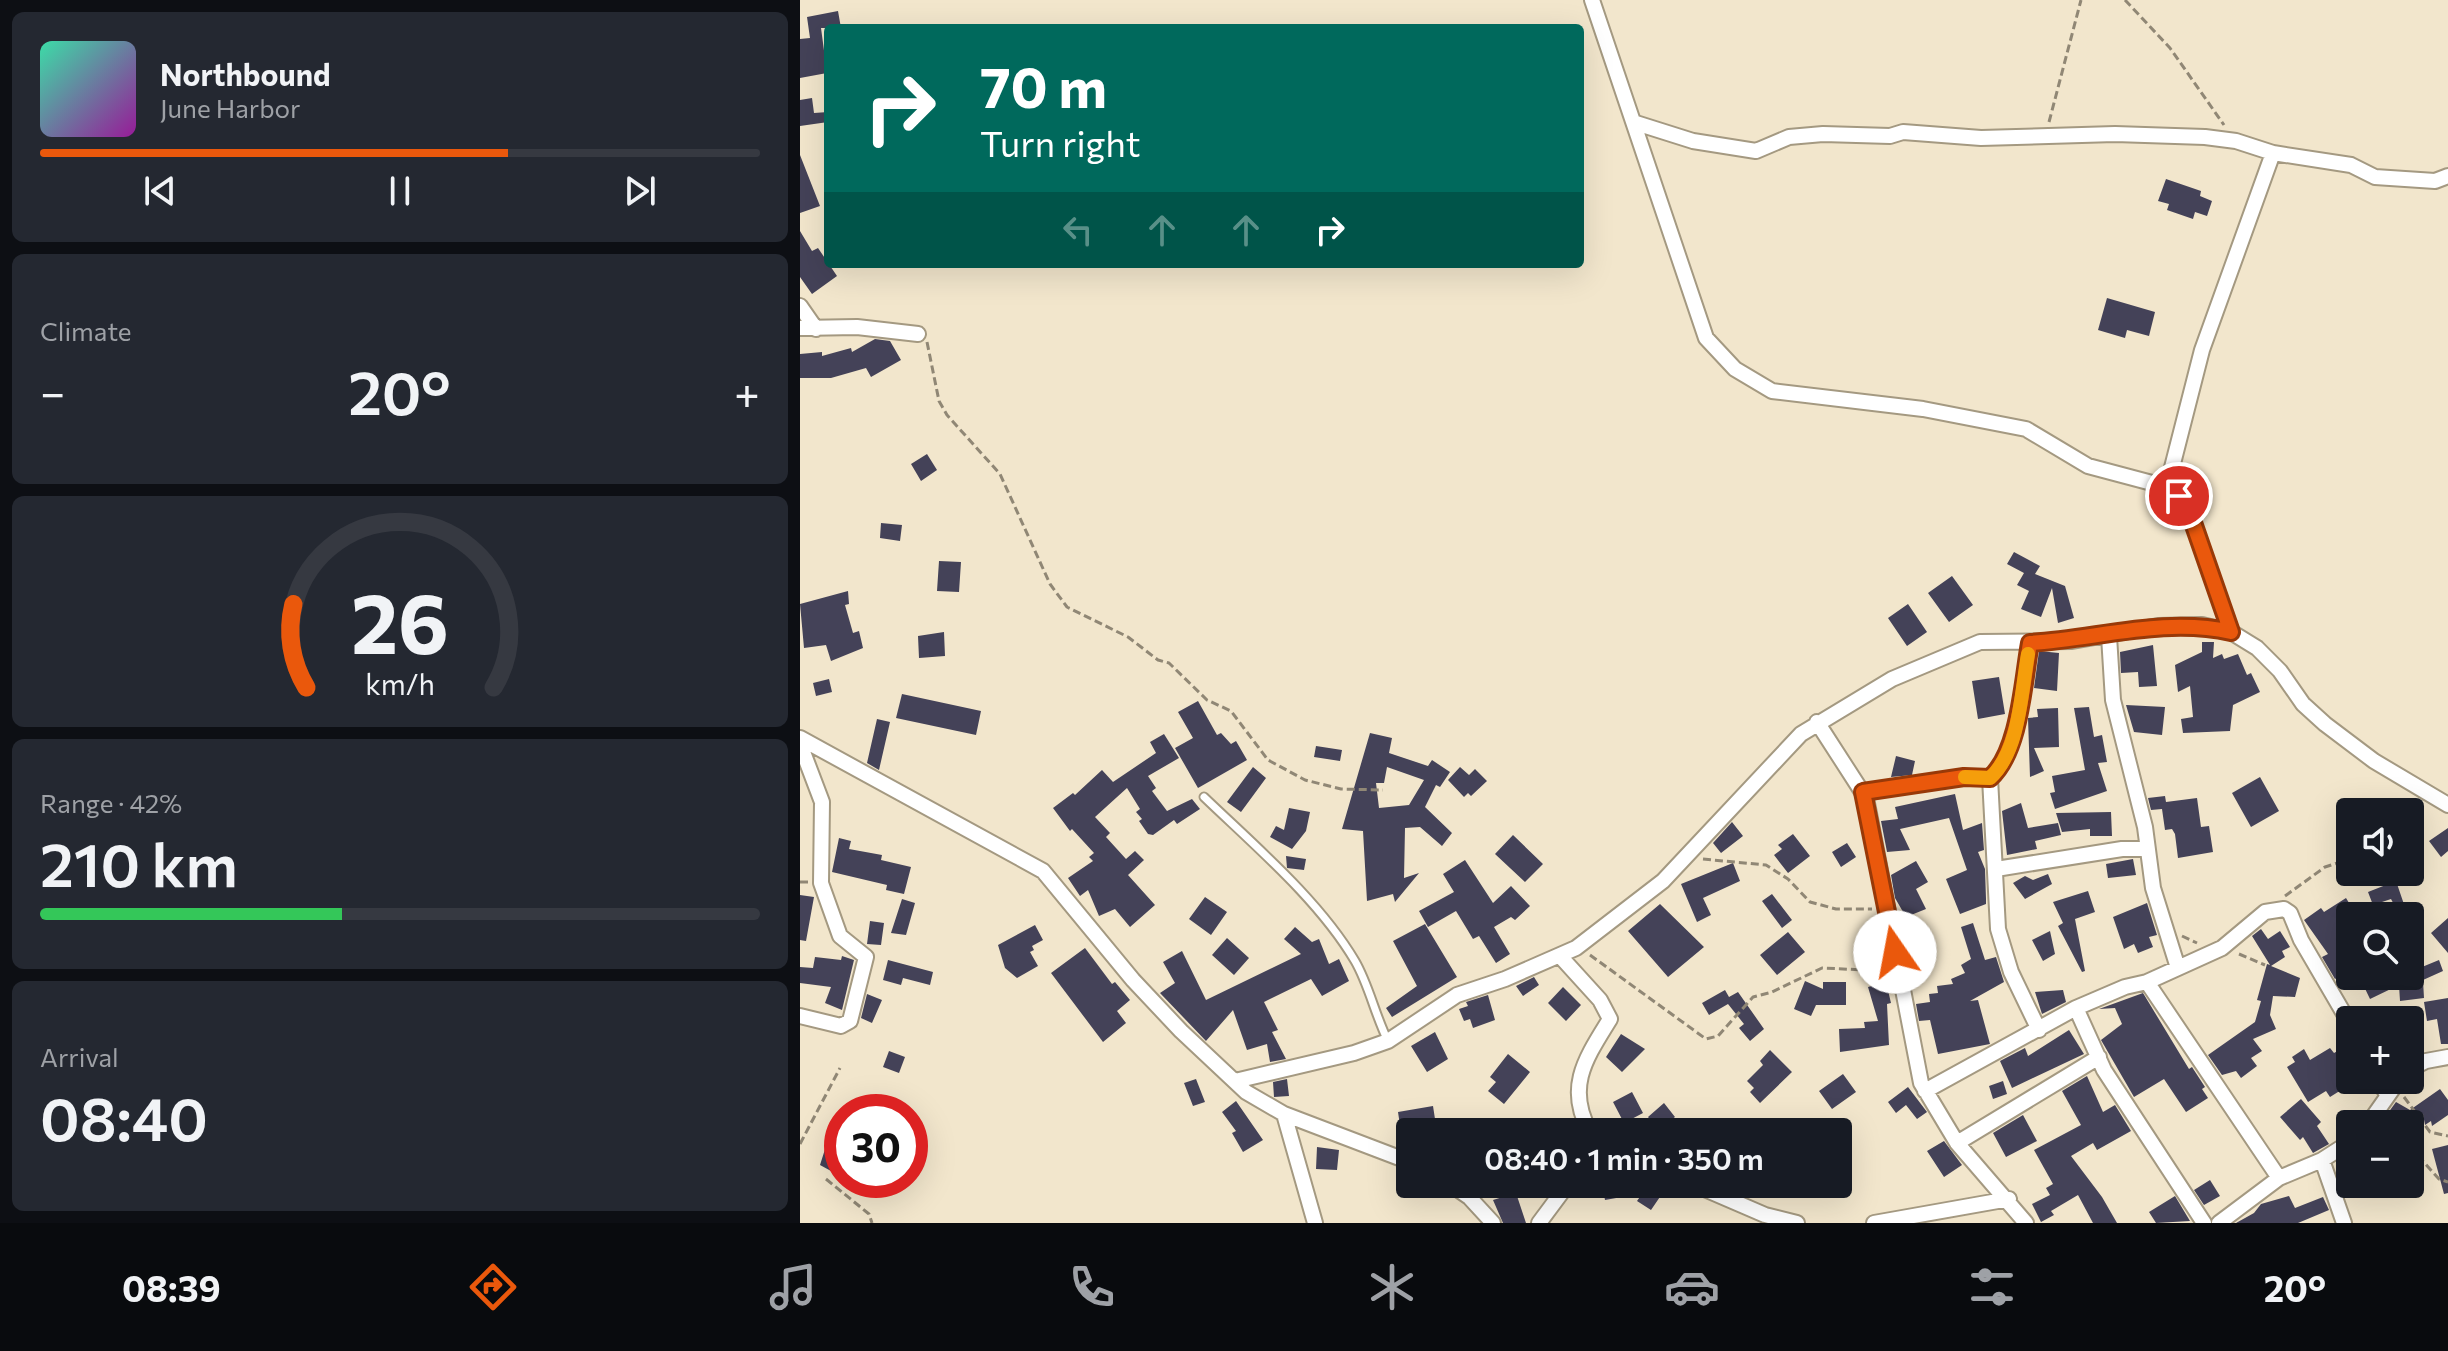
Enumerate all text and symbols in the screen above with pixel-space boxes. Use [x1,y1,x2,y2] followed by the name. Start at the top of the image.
[980,51,1107,120] text: 70 m
[160,55,331,92] text: Northbound
[848,56,952,160] icon: right
[160,92,300,123] text: June Harbor
[980,120,1141,164] text: Turn right
[138,169,182,213] icon: previous
[378,169,422,213] icon: pause
[618,169,662,213] icon: next
[1056,208,1100,252] icon: left
[1140,208,1184,252] icon: ahead
[1224,208,1268,252] icon: ahead
[1308,208,1352,252] icon: right
[40,315,132,346] text: Climate
[348,354,451,427] text: 20°
[40,364,65,418] text: −
[734,364,760,418] text: +
[2145,462,2213,530] pin
[2157,474,2201,518] icon: arrive
[351,568,449,670] text: 26
[365,666,435,701] text: km/h
[40,787,182,818] text: Range · 42%
[2336,798,2424,1198] map controls
[2336,798,2424,886] button: sound
[40,826,238,899] text: 210 km
[2336,902,2424,990] button: search
[1853,910,1937,994] position arrow
[2336,1006,2424,1094] button: +
[40,1041,119,1072] text: Arrival
[40,1080,208,1153] text: 08:40
[824,1094,928,1198] speed limit sign: 30
[2336,1110,2424,1198] button: −
[1484,1139,1764,1176] text: 08:40 · 1 min · 350 m
[465,1259,521,1315] icon: directions
[765,1259,821,1315] icon: music
[1064,1259,1120,1315] icon: phone
[1364,1259,1420,1315] icon: climate
[1664,1259,1720,1315] icon: car
[1964,1259,2020,1315] icon: filters
[122,1265,221,1309] text: 08:39
[2264,1265,2326,1309] text: 20°

